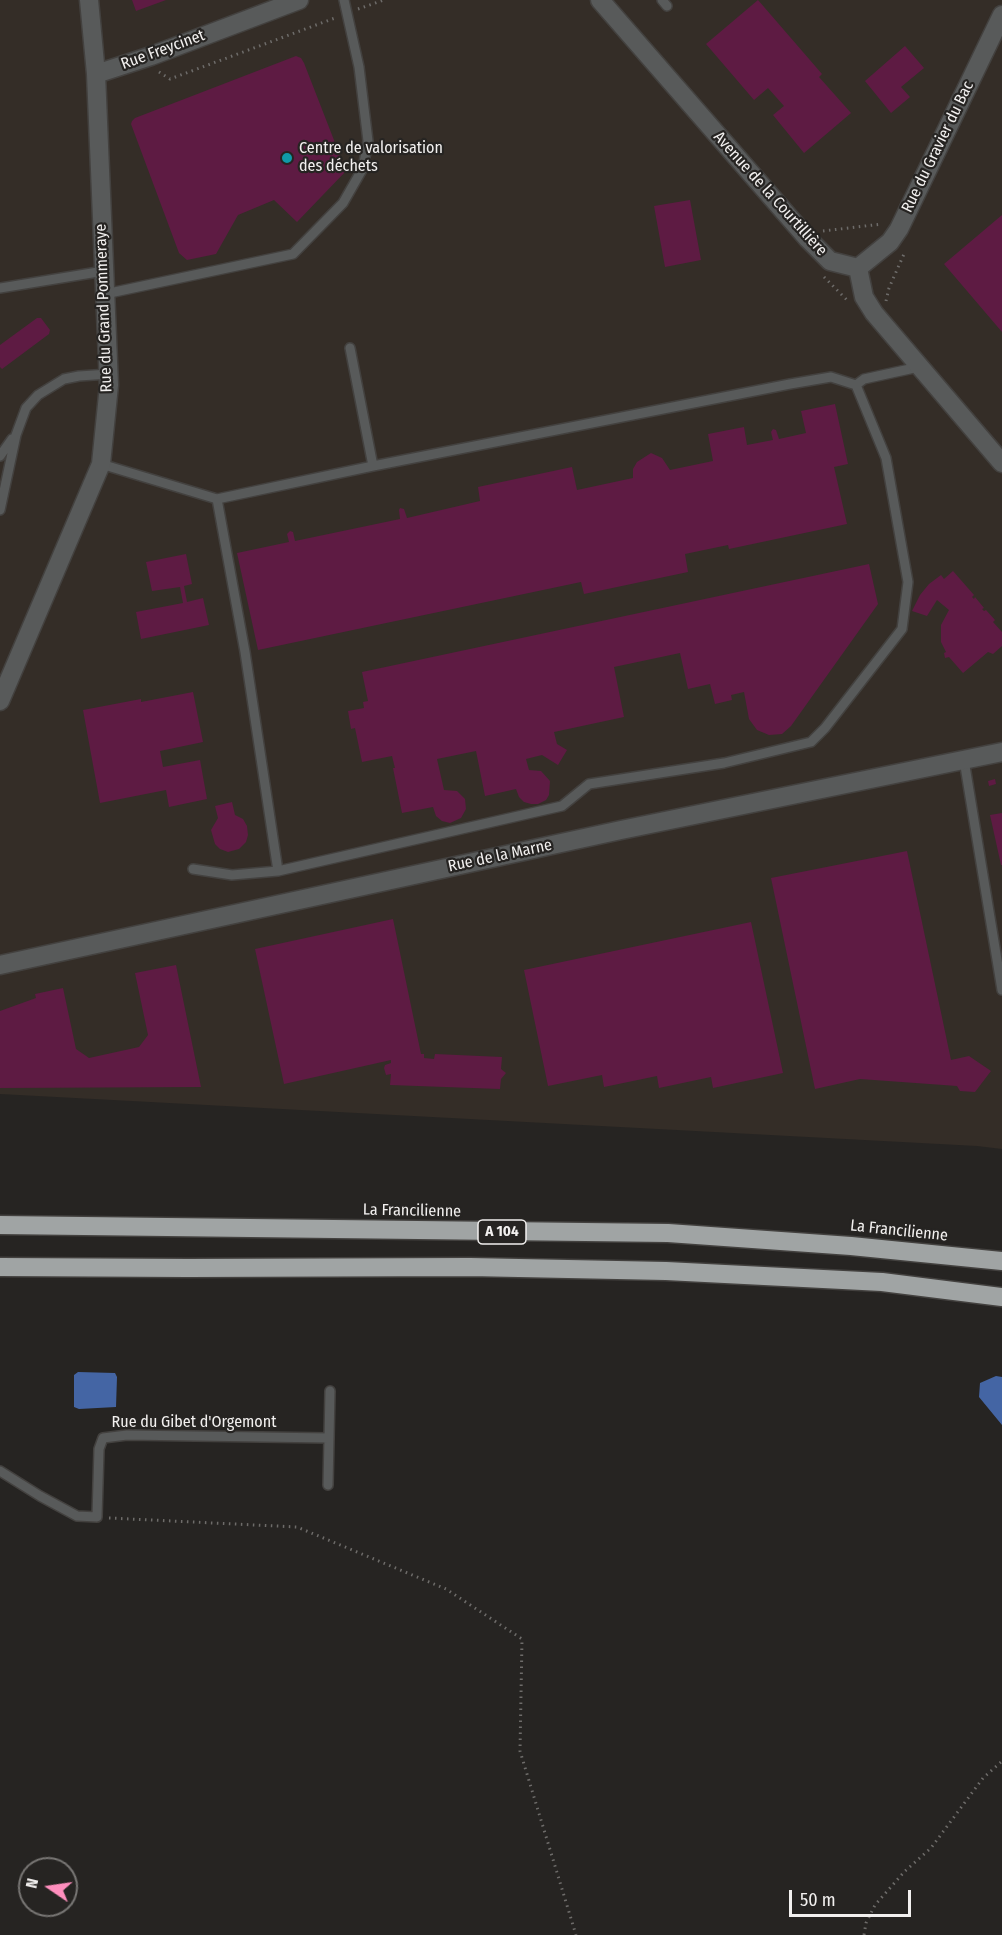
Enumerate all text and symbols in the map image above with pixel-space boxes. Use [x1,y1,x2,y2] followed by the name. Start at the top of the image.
[119,26,207,74] street label: Rue Freycinet
[898,78,978,216] street label: Rue du Gravier du Bac
[709,128,831,260] street label: Avenue de la Courtillière
[299,139,443,177] place label: Centre de valorisation des déchets
[280,151,294,165] marker: Centre de valorisation des déchets
[91,223,117,393] street label: Rue du Grand Pommeraye
[446,836,554,876] street label: Rue de la Marne
[363,1201,461,1221] street label: La Francilienne
[849,1216,949,1246] street label: La Francilienne
[478,1220,526,1244] road number: A 104
[112,1413,276,1433] street label: Rue du Gibet d'Orgemont
[18,1857,78,1917] north arrow
[22,1876,42,1890] text: N
[792,1878,914,1916] scale bar
[800,1889,836,1911] text: 50 m

